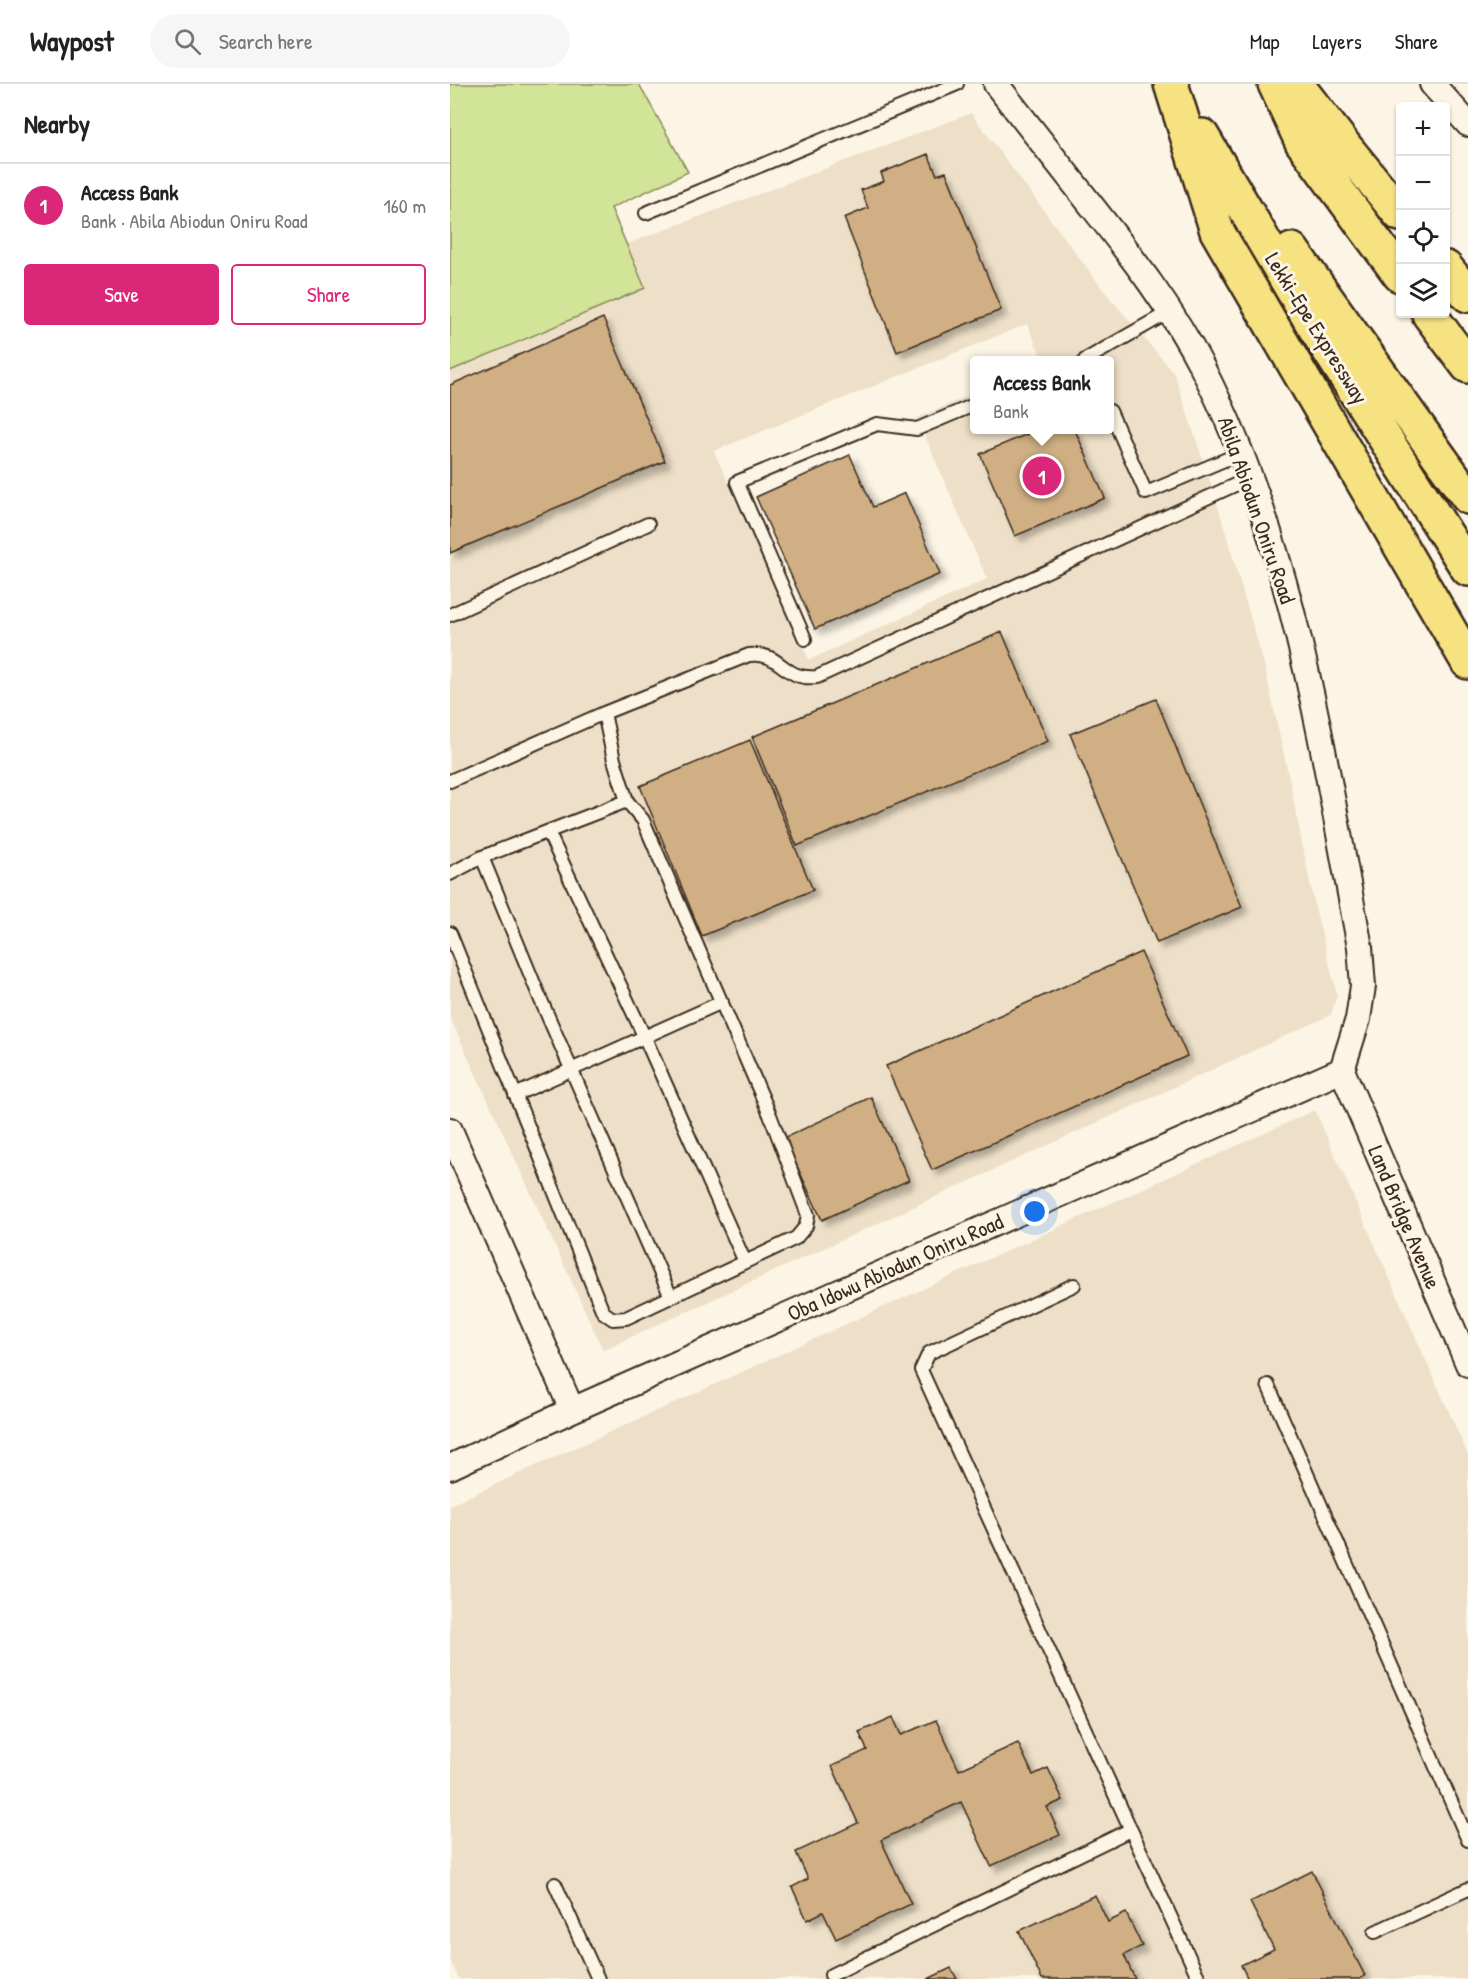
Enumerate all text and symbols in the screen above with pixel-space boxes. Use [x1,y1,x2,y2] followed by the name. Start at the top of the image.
[150,14,570,68] search box
[30,22,114,60] text: Waypost
[171,25,204,58] icon: search
[219,26,313,56] text: Search here
[1250,27,1279,56] text: Map
[1312,27,1362,56] text: Layers
[1395,27,1438,56] text: Share
[1396,102,1450,318] map controls
[1396,102,1450,156] button: +
[24,106,90,141] text: Nearby
[1396,156,1450,210] button: −
[81,177,178,207] text: Access Bank
[40,192,47,219] text: 1
[384,192,426,219] text: 160 m
[81,207,307,234] text: Bank · Abila Abiodun Oniru Road
[1396,210,1450,264] button: locate
[1258,247,1376,409] street label: Lekki-Epe Expressway
[24,264,219,325] button: Save
[231,264,426,325] button: Share
[1396,264,1450,318] button: layers
[970,356,1114,434] popup
[993,367,1091,397] text: Access Bank
[993,397,1029,424] text: Bank
[1211,413,1303,608] street label: Abila Abiodun Oniru Road
[1022,454,1062,498] pin: 1
[1361,1141,1449,1293] street label: Land Bridge Avenue
[1020,1197,1049,1226] your location
[782,1206,1008,1328] street label: Oba Idowu Abiodun Oniru Road

